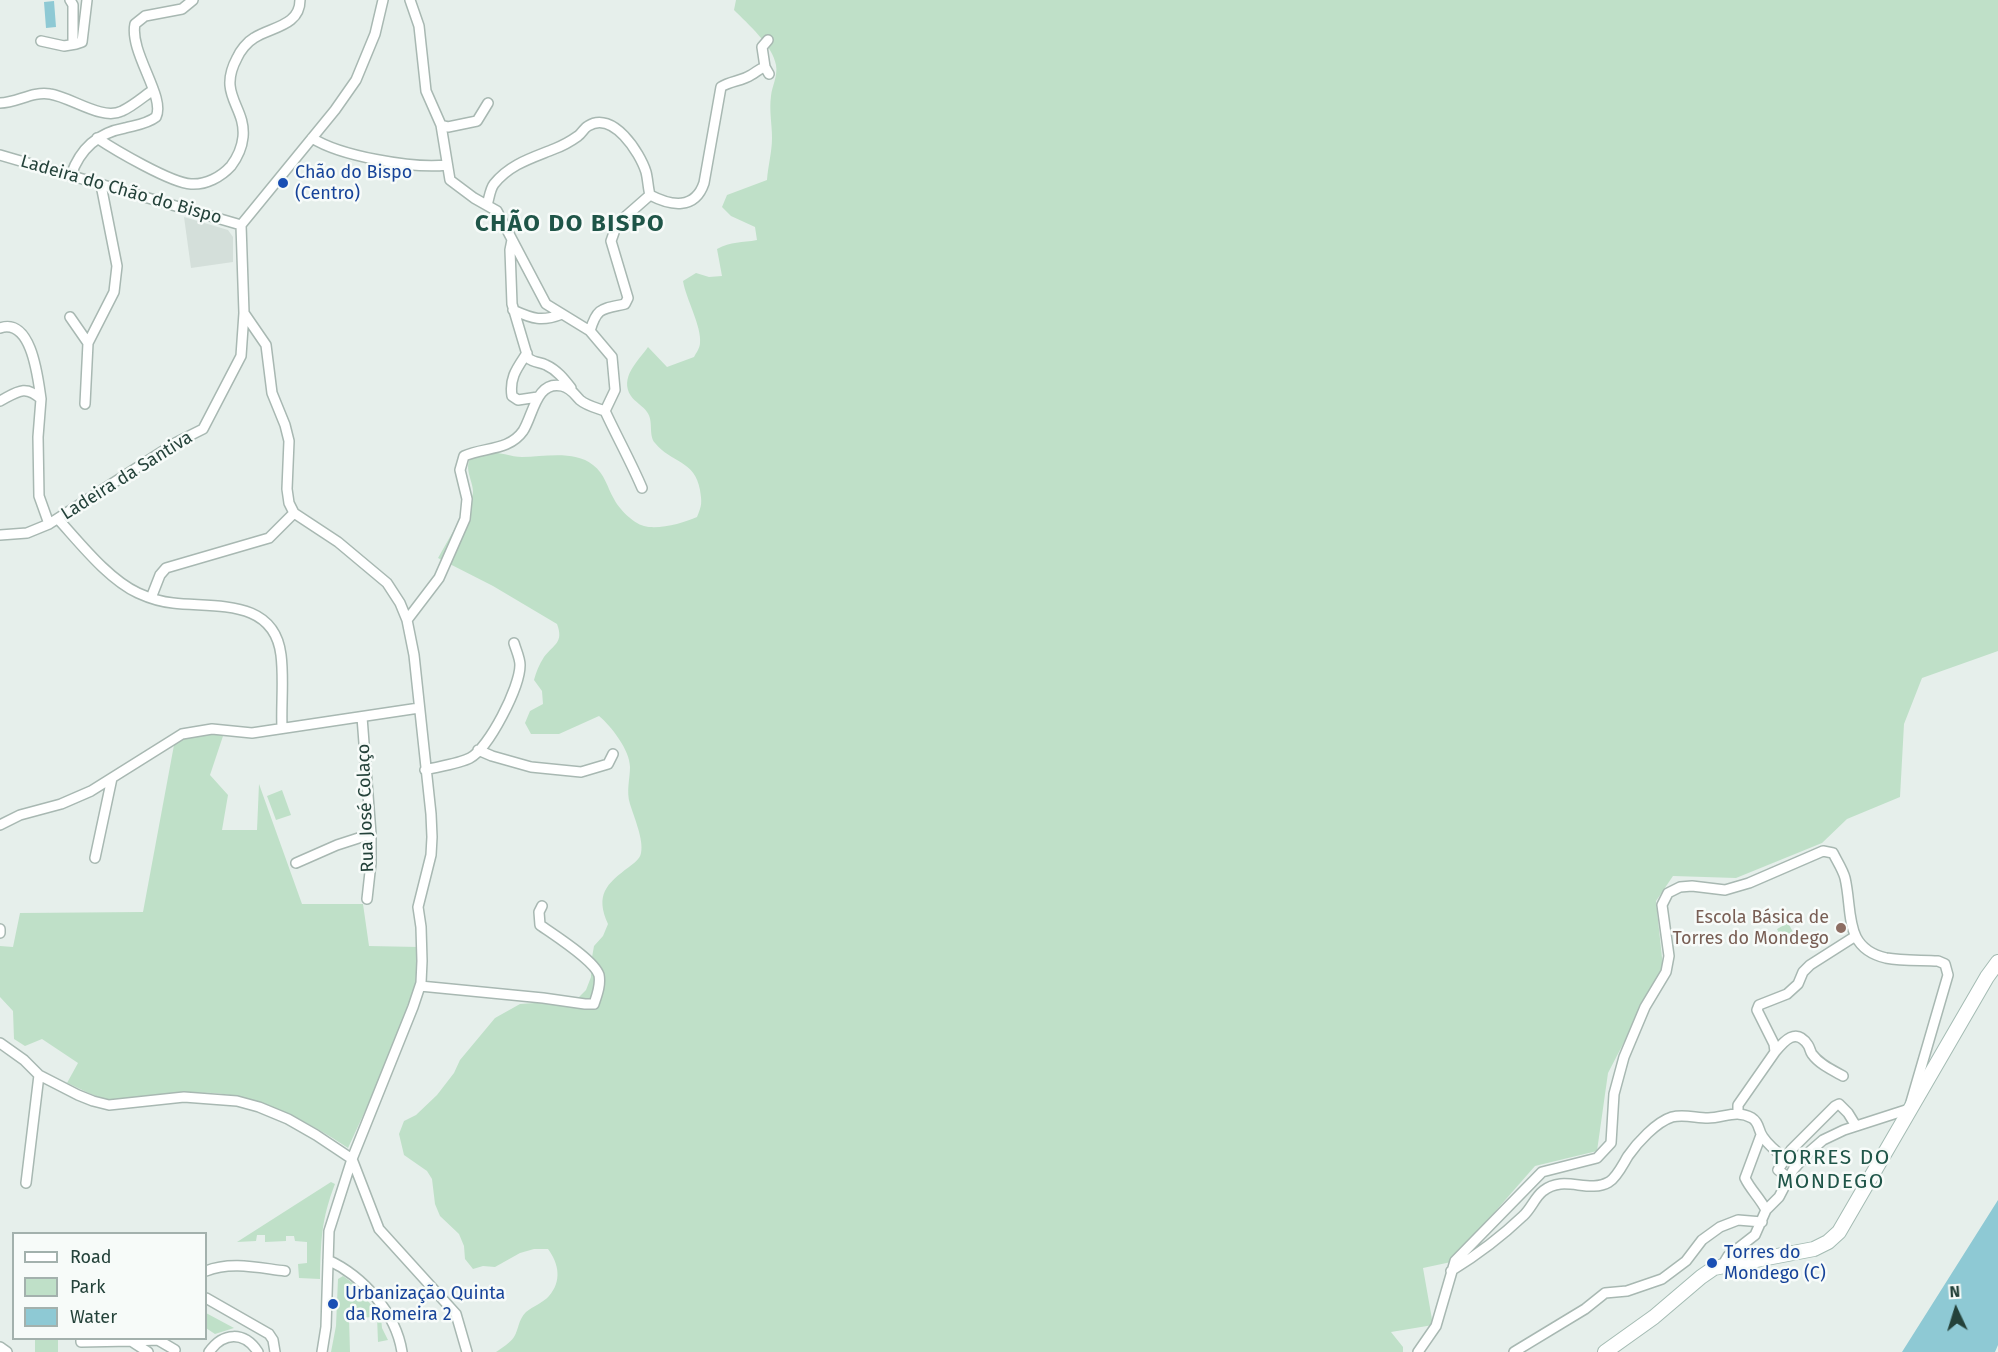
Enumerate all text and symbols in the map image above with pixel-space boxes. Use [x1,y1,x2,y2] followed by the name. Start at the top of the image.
[18,151,224,229] street label: Ladeira do Chão do Bispo
[295,162,412,204] place label: Chão do Bispo (Centro)
[276,176,290,190] marker: Chão do Bispo (Centro)
[475,210,665,238] district label: CHÃO DO BISPO
[57,427,197,525] street label: Ladeira da Santiva
[353,743,379,873] street label: Rua José Colaço
[1673,907,1829,950] place label: Escola Básica de Torres do Mondego
[1834,921,1848,935] marker: Escola Básica de Torres do Mondego
[1771,1145,1891,1195] district label: TORRES DO MONDEGO
[12,1232,207,1340] legend
[1724,1242,1826,1284] place label: Torres do Mondego (C)
[70,1246,112,1268] text: Road
[1705,1256,1719,1270] marker: Torres do Mondego (C)
[70,1276,105,1298] text: Park
[1926,1280,1986,1340] north arrow
[1949,1282,1961,1301] text: N
[345,1283,505,1326] place label: Urbanização Quinta da Romeira 2
[326,1297,340,1311] marker: Urbanização Quinta da Romeira 2
[70,1306,117,1328] text: Water

